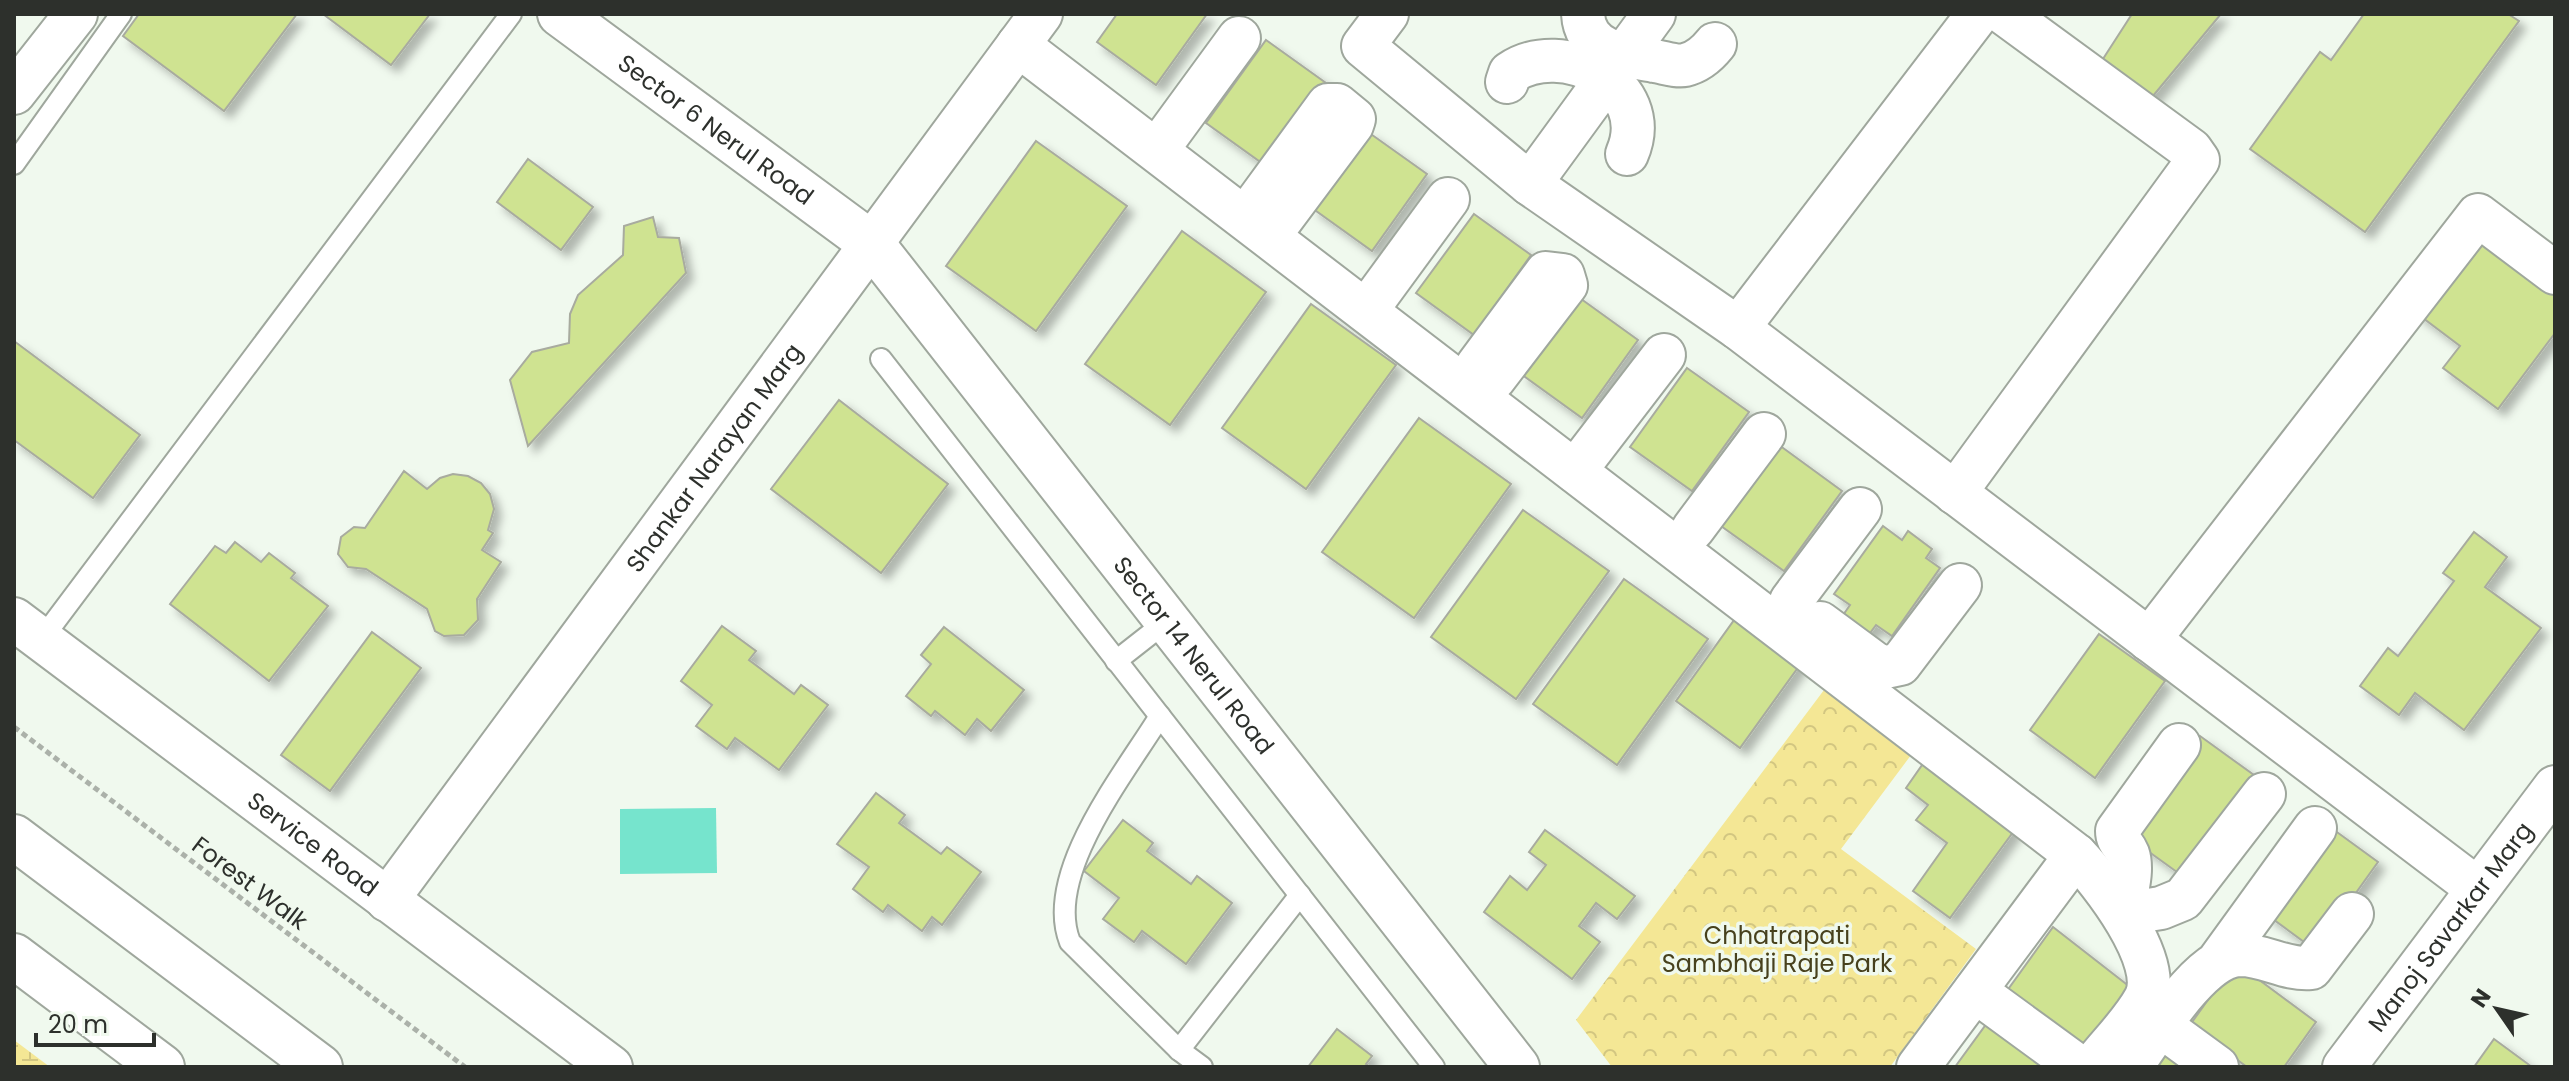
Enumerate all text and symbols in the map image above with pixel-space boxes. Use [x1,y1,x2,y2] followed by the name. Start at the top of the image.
[612,46,821,212] street label: Sector 6 Nerul Road
[618,336,809,579] street label: Shankar Narayan Marg
[1106,549,1282,761] street label: Sector 14 Nerul Road
[241,784,385,903] street label: Service Road
[2360,815,2540,1038] street label: Manoj Savarkar Marg
[185,829,315,938] street label: Forest Walk
[1662,919,1893,980] park label: Chhatrapati Sambhaji Raje Park
[2457,969,2537,1049] north arrow
[2463,983,2498,1014] text: N
[36,997,154,1047] scale bar
[48,1008,108,1041] text: 20 m

